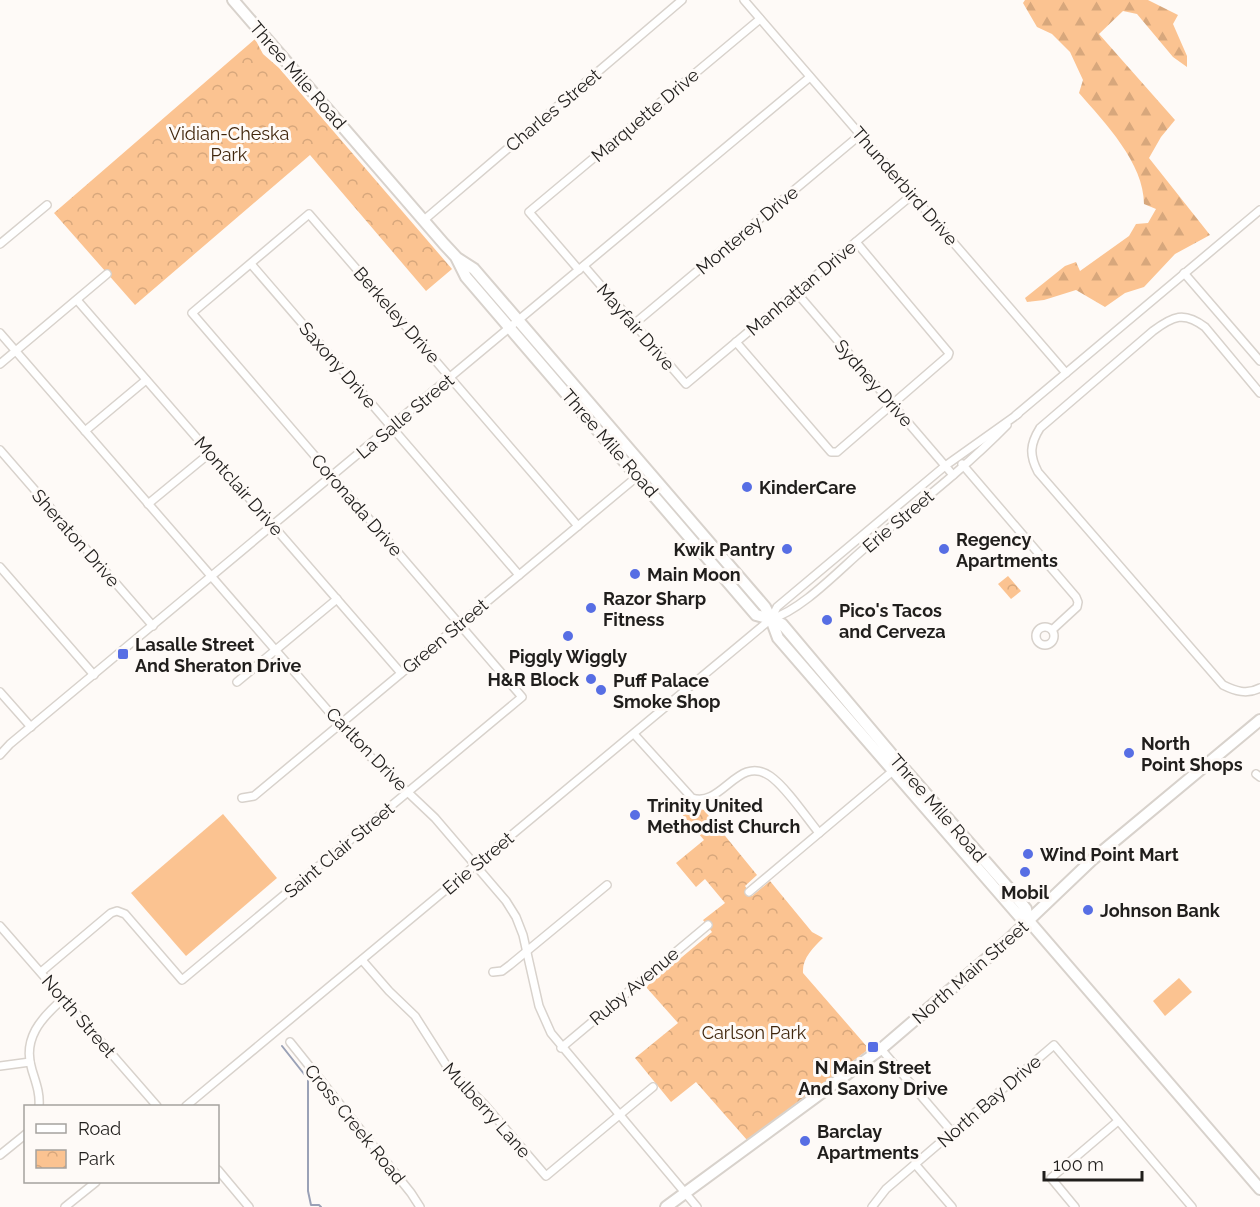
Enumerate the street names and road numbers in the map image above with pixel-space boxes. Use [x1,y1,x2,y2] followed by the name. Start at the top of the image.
[245,17,351,133] street label: Three Mile Road
[501,64,605,156] street label: Charles Street
[587,64,703,166] street label: Marquette Drive
[848,122,963,250] street label: Thunderbird Drive
[692,181,802,279] street label: Monterey Drive
[742,236,860,340] street label: Manhattan Drive
[350,263,445,368] street label: Berkeley Drive
[593,279,680,375] street label: Mayfair Drive
[295,318,381,413] street label: Saxony Drive
[830,335,918,431] street label: Sydney Drive
[352,369,458,463] street label: La Salle Street
[557,385,663,501] street label: Three Mile Road
[190,432,288,540] street label: Montclair Drive
[307,450,407,561] street label: Coronada Drive
[28,485,124,591] street label: Sheraton Drive
[858,485,938,557] street label: Erie Street
[398,594,492,678] street label: Green Street
[322,703,412,795] street label: Carlton Drive
[885,750,991,866] street label: Three Mile Road
[280,798,398,902] street label: Saint Clair Street
[438,827,518,899] street label: Erie Street
[908,916,1032,1028] street label: North Main Street
[585,942,683,1029] street label: Ruby Avenue
[38,971,120,1061] street label: North Street
[933,1050,1045,1152] street label: North Bay Drive
[439,1058,536,1162] street label: Mulberry Lane
[300,1060,410,1188] street label: Cross Creek Road

